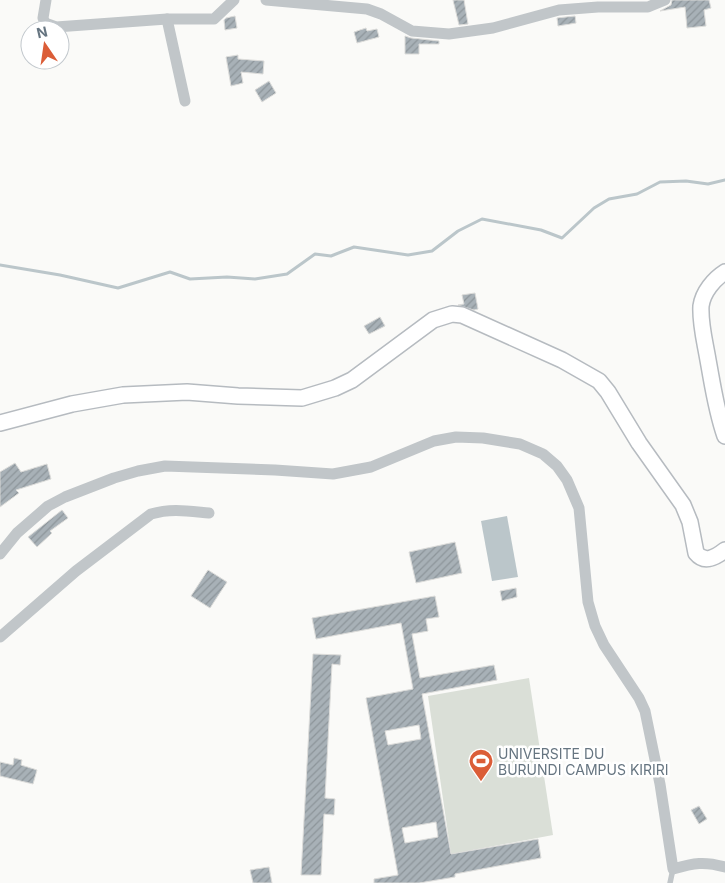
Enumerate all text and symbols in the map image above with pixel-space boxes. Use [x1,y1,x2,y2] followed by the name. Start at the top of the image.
[20,20,70,70] north arrow
[35,22,49,41] text: N
[498,745,669,778] place label: UNIVERSITE DU BURUNDI CAMPUS KIRIRI
[468,748,494,782] sports icon: UNIVERSITE DU BURUNDI CAMPUS KIRIRI

